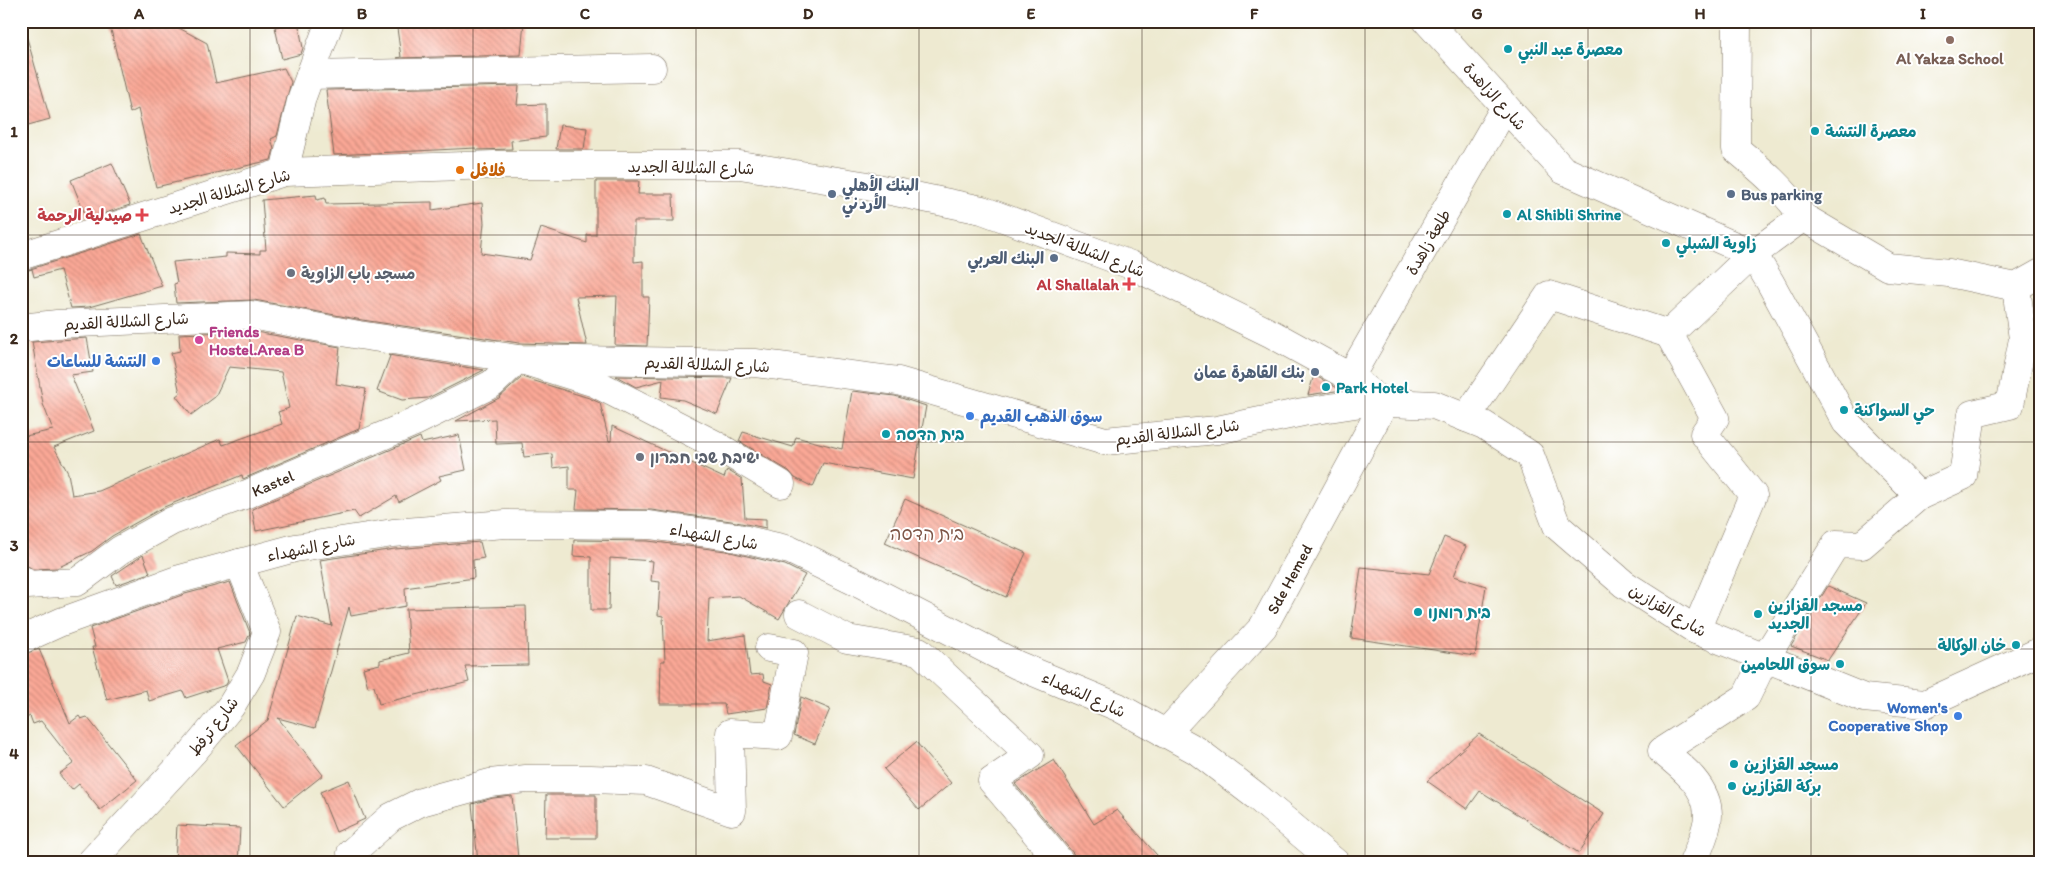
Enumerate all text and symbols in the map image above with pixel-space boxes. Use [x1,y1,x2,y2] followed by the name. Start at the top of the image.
[133,4,145,23] text: A
[357,4,368,23] text: B
[580,4,591,23] text: C
[803,4,814,23] text: D
[1027,4,1036,23] text: E
[1250,4,1259,23] text: F
[1471,4,1483,23] text: G
[1694,4,1706,23] text: H
[1920,4,1926,23] text: I
[1944,34,1956,46] marker: Al Yakza School
[1518,40,1623,64] place label: معصرة عبد النبي
[1502,43,1514,55] marker: معصرة عبد النبي
[1895,49,2004,68] place label: Al Yakza School
[1458,59,1530,135] street label: شارع الزاهدة
[10,122,18,141] text: 1
[1825,122,1917,141] place label: معصرة النتشة
[1809,125,1821,137] marker: معصرة النتشة
[627,157,754,180] street label: شارع الشلالة الجديد
[470,161,506,180] place label: فلافل
[454,164,466,176] marker: فلافل
[166,165,293,220] street label: شارع الشلالة الجديد
[842,174,919,218] place label: البنك الأهلي الأردني
[1741,185,1823,205] place label: Bus parking
[826,188,838,200] marker: البنك الأهلي الأردني
[1725,188,1737,200] marker: Bus parking
[1516,205,1622,224] place label: Al Shibli Shrine
[37,206,132,225] place label: صيدلية الرحمة
[1402,206,1455,279] street label: طلعة زاهدة
[1501,208,1513,220] marker: Al Shibli Shrine
[136,209,148,221] marker: صيدلية الرحمة
[1022,218,1147,283] street label: شارع الشلالة الجديد
[1676,234,1757,258] place label: زاوية الشبلي
[1660,237,1672,249] marker: زاوية الشبلي
[967,249,1044,273] place label: البنك العربي
[1048,252,1060,264] marker: البنك العربي
[301,264,415,284] place label: مسجد باب الزاوية
[285,267,297,279] marker: مسجد باب الزاوية
[1036,275,1119,294] place label: Al Shallalah
[1123,278,1135,290] marker: Al Shallalah
[63,309,189,337] street label: شارع الشلالة القديم
[209,322,305,359] place label: Friends Hostel.Area B
[10,329,19,348] text: 2
[193,334,205,346] marker: Friends Hostel.Area B
[47,352,146,371] place label: النتشة للساعات
[644,353,770,379] street label: شارع الشلالة القديم
[150,355,162,367] marker: النتشة للساعات
[1194,363,1305,382] place label: بنك القاهرة عمان
[1309,366,1321,378] marker: بنك القاهرة عمان
[1336,378,1409,397] place label: Park Hotel
[1320,381,1332,393] marker: Park Hotel
[1854,401,1935,425] place label: حي السواكنة
[1838,404,1850,416] marker: حي السواكنة
[980,407,1102,429] place label: سوق الذهب القديم
[964,410,976,422] marker: سوق الذهب القديم
[1114,415,1241,453] street label: شارع الشلالة القديم
[896,425,965,444] place label: בית הדסה
[880,428,892,440] marker: בית הדסה
[650,448,760,468] place label: ישיבת שבי חברון
[634,451,646,463] marker: ישיבת שבי חברון
[249,466,297,501] street label: Kastel
[668,519,760,556] street label: شارع الشهداء
[890,523,964,545] district label: בית הדסה
[265,530,357,567] street label: شارع الشهداء
[10,536,19,555] text: 3
[1263,540,1316,617] street label: Sde Hemed
[1625,580,1710,643] street label: شارع القزازين
[1768,596,1863,633] place label: مسجد القزازين الجديد
[1428,603,1491,622] place label: בית רומנו
[1412,606,1424,618] marker: בית רומנו
[1752,608,1764,620] marker: مسجد القزازين الجديد
[1938,636,2006,656] place label: خان الوكالة
[2010,639,2022,651] marker: خان الوكالة
[1741,655,1830,675] place label: سوق اللحامين
[1834,658,1846,670] marker: سوق اللحامين
[1038,668,1129,723] street label: شارع الشهداء
[185,693,244,761] street label: شارع ترفط
[1828,698,1949,736] place label: Women's Cooperative Shop
[1952,710,1964,722] marker: Women's Cooperative Shop
[9,744,19,763] text: 4
[1744,755,1839,774] place label: مسجد القزازين
[1728,758,1740,770] marker: مسجد القزازين
[1742,777,1821,796] place label: بركة القزازين
[1726,780,1738,792] marker: بركة القزازين

